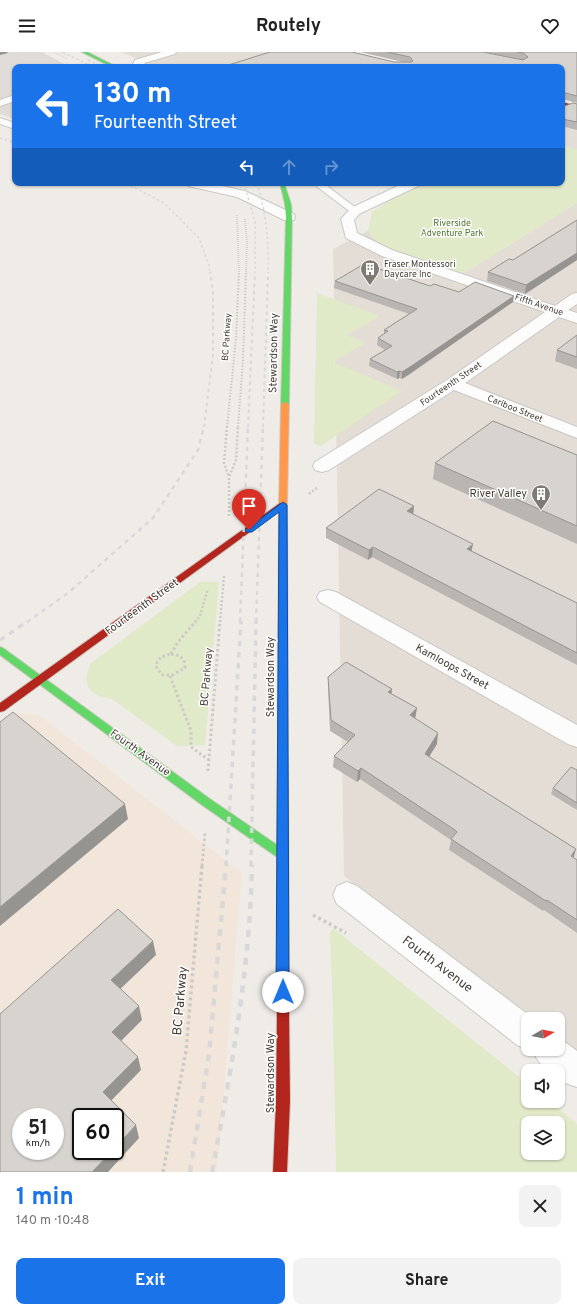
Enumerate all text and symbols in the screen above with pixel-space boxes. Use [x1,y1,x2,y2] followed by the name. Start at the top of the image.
[16,15,38,37] icon: menu
[256,15,321,38] text: Routely
[539,15,561,37] icon: heart
[94,77,172,113] text: 130 m
[28,80,80,132] icon: left
[94,112,237,135] text: Fourteenth Street
[236,156,258,178] icon: left
[278,156,300,178] icon: ahead
[320,156,342,178] icon: right
[421,218,484,239] park label: Riverside Adventure Park
[359,258,381,286] building icon: Fraser Montessori Daycare Inc
[384,259,455,280] place label: Fraser Montessori Daycare Inc
[513,292,565,318] street label: Fifth Avenue
[220,312,234,361] street label: BC Parkway
[266,312,282,393] street label: Stewardson Way
[418,359,484,409] street label: Fourteenth Street
[486,393,544,425] street label: Cariboo Street
[530,483,552,511] building icon: River Valley
[469,487,527,501] place label: River Valley
[232,489,266,530] pin
[238,495,260,517] icon: arrive
[103,576,181,638] street label: Fourteenth Street
[264,637,278,717] street label: Stewardson Way
[413,641,491,693] street label: Kamloops Street
[197,647,217,707] street label: BC Parkway
[107,726,173,780] street label: Fourth Avenue
[399,933,475,997] street label: Fourth Avenue
[170,966,192,1036] street label: BC Parkway
[262,971,304,1013] position arrow
[521,1012,565,1056] north arrow
[521,1012,565,1160] map controls
[264,1033,278,1113] street label: Stewardson Way
[521,1064,565,1108] button: sound
[72,1108,124,1160] speed limit sign: 60
[28,1116,48,1142] text: 51
[521,1116,565,1160] button: layers
[26,1137,50,1150] text: km/h
[16,1183,74,1213] text: 1 min
[519,1185,561,1227] button: close
[16,1213,89,1229] text: 140 m · 10:48
[16,1258,285,1304] button: Exit
[293,1258,561,1304] button: Share

